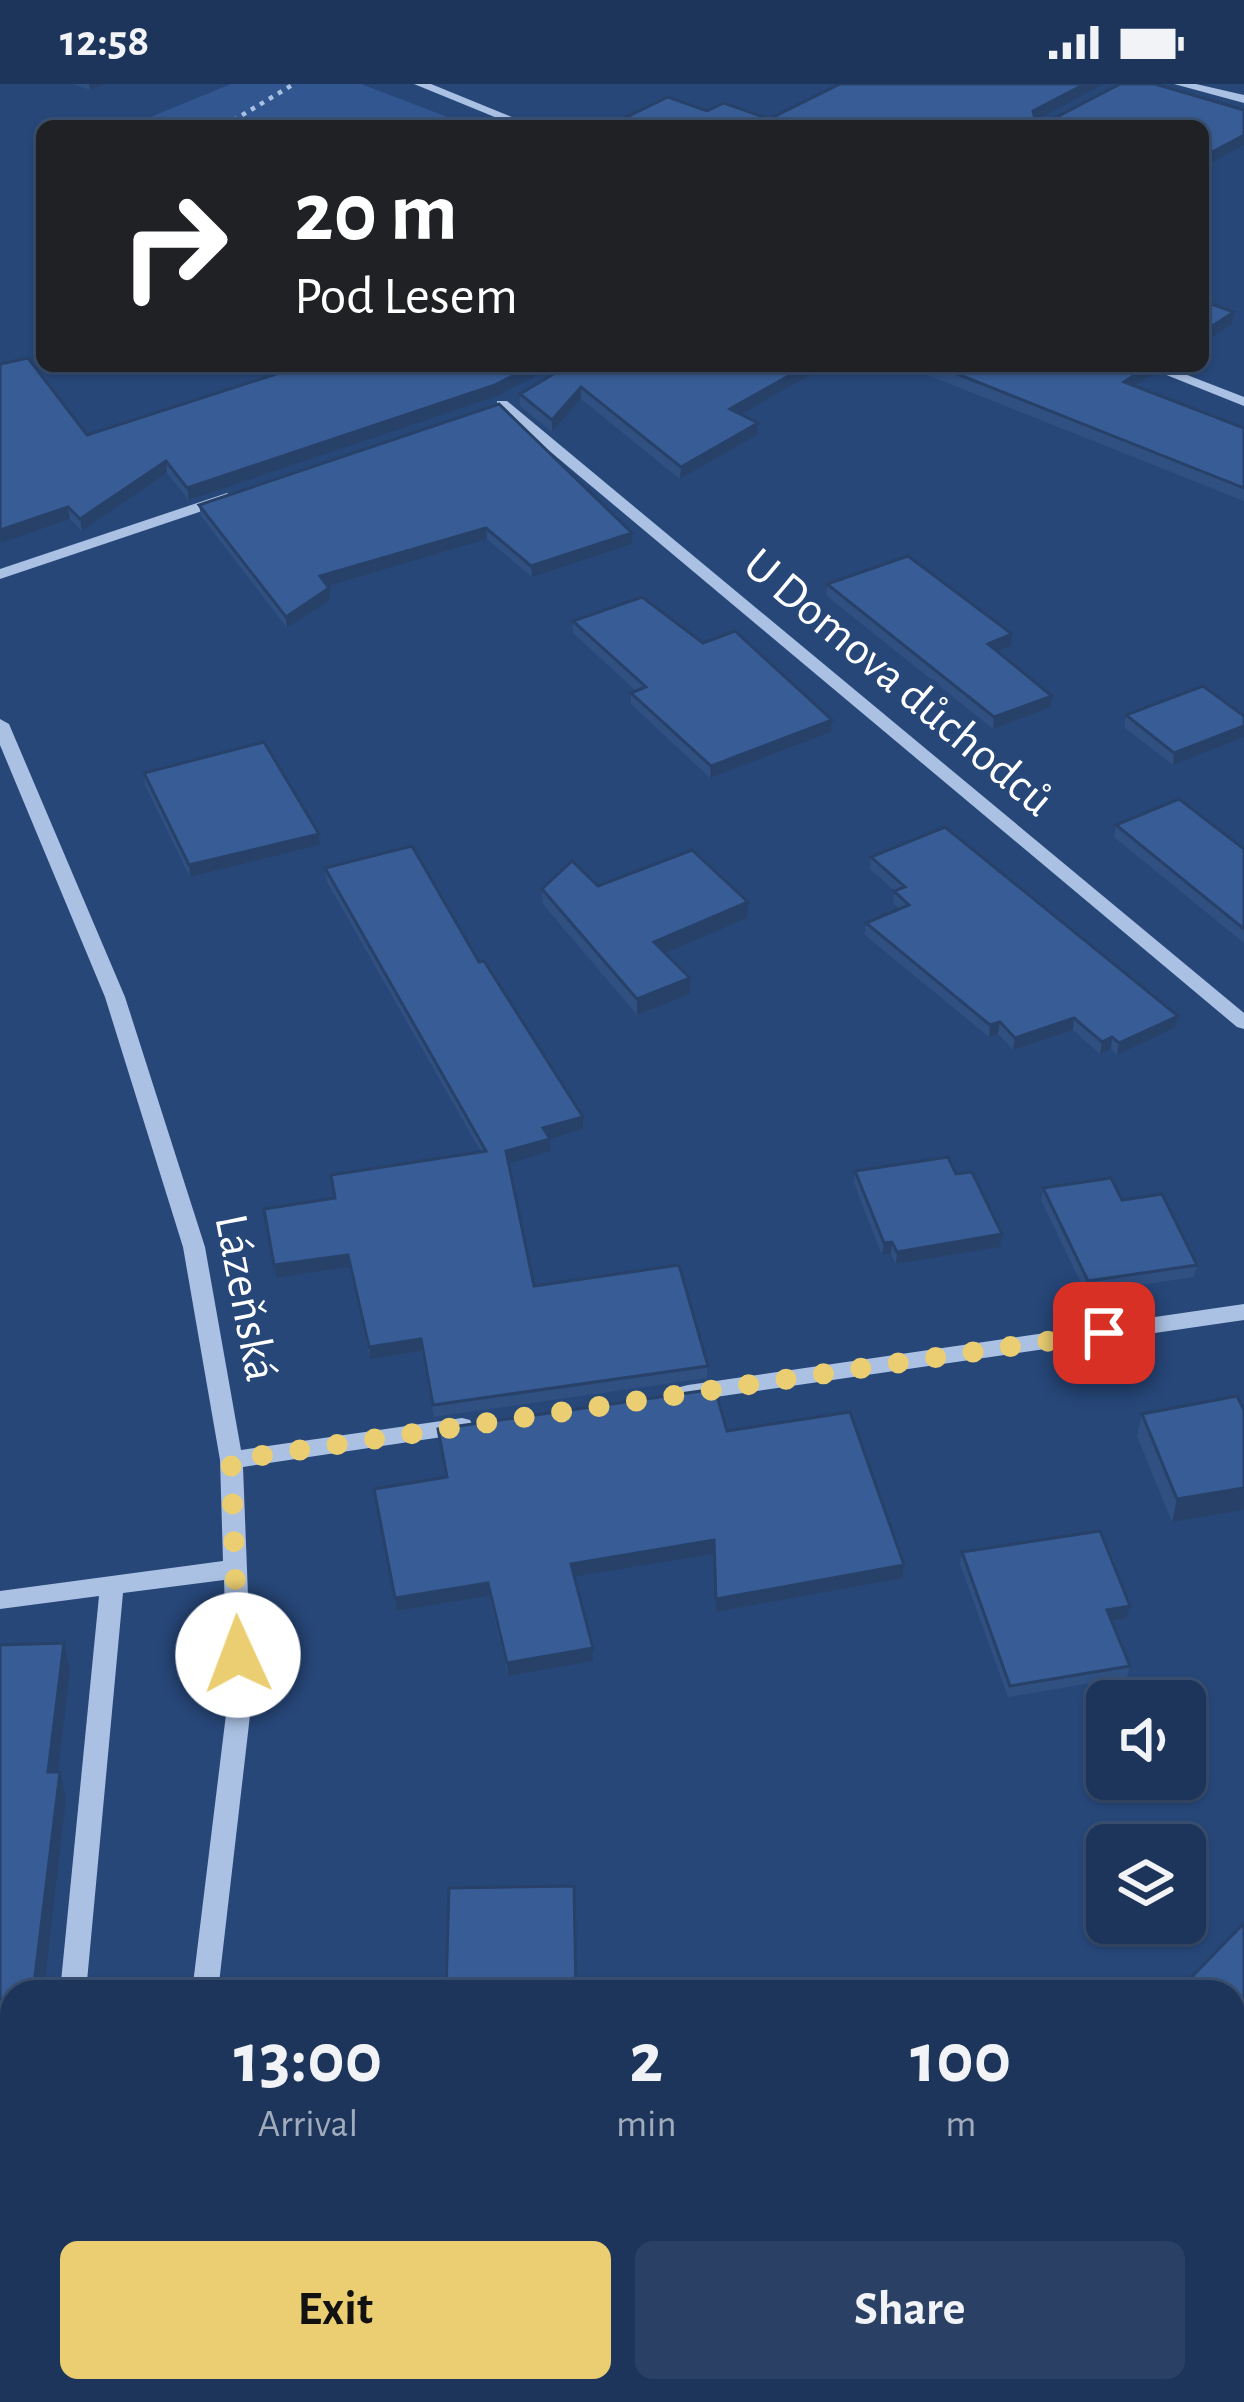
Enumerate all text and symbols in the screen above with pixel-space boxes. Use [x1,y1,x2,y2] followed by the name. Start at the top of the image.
[60,19,149,64] text: 12:58
[96,168,252,324] icon: right
[294,172,458,256] text: 20 m
[294,270,518,324] text: Pod Lesem
[734,540,1062,826] street label: U Domova důchodců
[205,1210,285,1386] street label: Lázeňská
[1053,1282,1155,1384] pin
[1071,1300,1137,1366] icon: arrive
[175,1592,301,1718] position arrow
[1086,1680,1206,1944] map controls
[1086,1680,1206,1800] button: sound
[1086,1824,1206,1944] button: layers
[234,2023,382,2095] text: 13:00
[629,2023,663,2095] text: 2
[910,2023,1011,2095] text: 100
[258,2105,358,2144] text: Arrival
[616,2105,677,2144] text: min
[945,2105,976,2144] text: m
[60,2241,611,2379] button: Exit
[635,2241,1185,2379] button: Share

